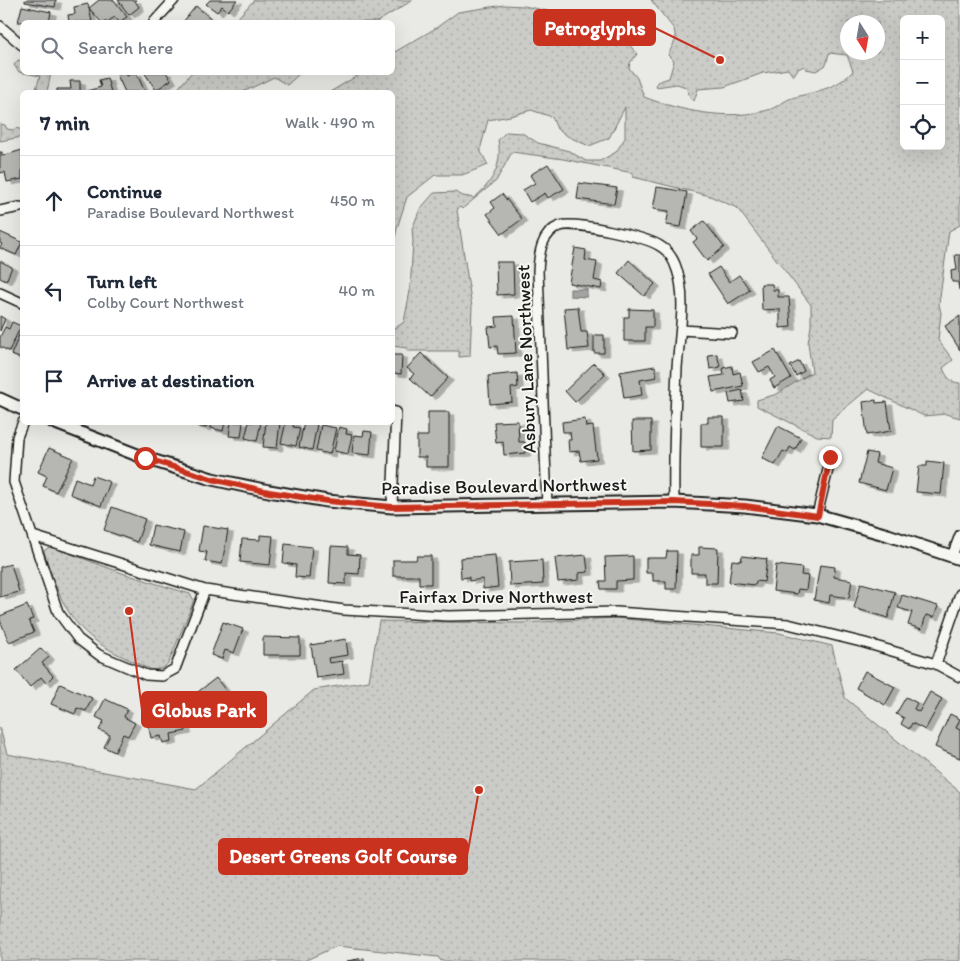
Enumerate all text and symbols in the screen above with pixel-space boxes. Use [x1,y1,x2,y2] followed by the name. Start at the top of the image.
[534,10,655,45] callout: Petroglyphs
[840,15,885,60] north arrow
[900,15,945,150] map controls
[900,15,945,60] button: +
[544,16,646,41] text: Petroglyphs
[20,20,395,75] search box
[38,34,66,62] icon: search
[78,36,173,59] text: Search here
[900,60,945,105] button: −
[900,105,945,150] button: locate
[40,110,89,135] text: 7 min
[285,113,375,132] text: Walk · 490 m
[87,180,162,203] text: Continue
[40,187,68,215] icon: ahead
[330,191,375,210] text: 450 m
[87,203,294,222] text: Paradise Boulevard Northwest
[511,264,541,454] street label: Asbury Lane Northwest
[87,270,157,293] text: Turn left
[40,277,68,305] icon: left
[338,281,375,300] text: 40 m
[87,293,244,312] text: Colby Court Northwest
[40,367,68,395] icon: arrive
[87,369,254,392] text: Arrive at destination
[819,446,842,469] route end
[134,447,157,470] route start
[381,472,627,500] street label: Paradise Boulevard Northwest
[399,585,593,608] street label: Fairfax Drive Northwest
[142,692,266,727] callout: Globus Park
[152,698,257,722] text: Globus Park
[219,839,467,874] callout: Desert Greens Golf Course
[229,844,457,868] text: Desert Greens Golf Course

